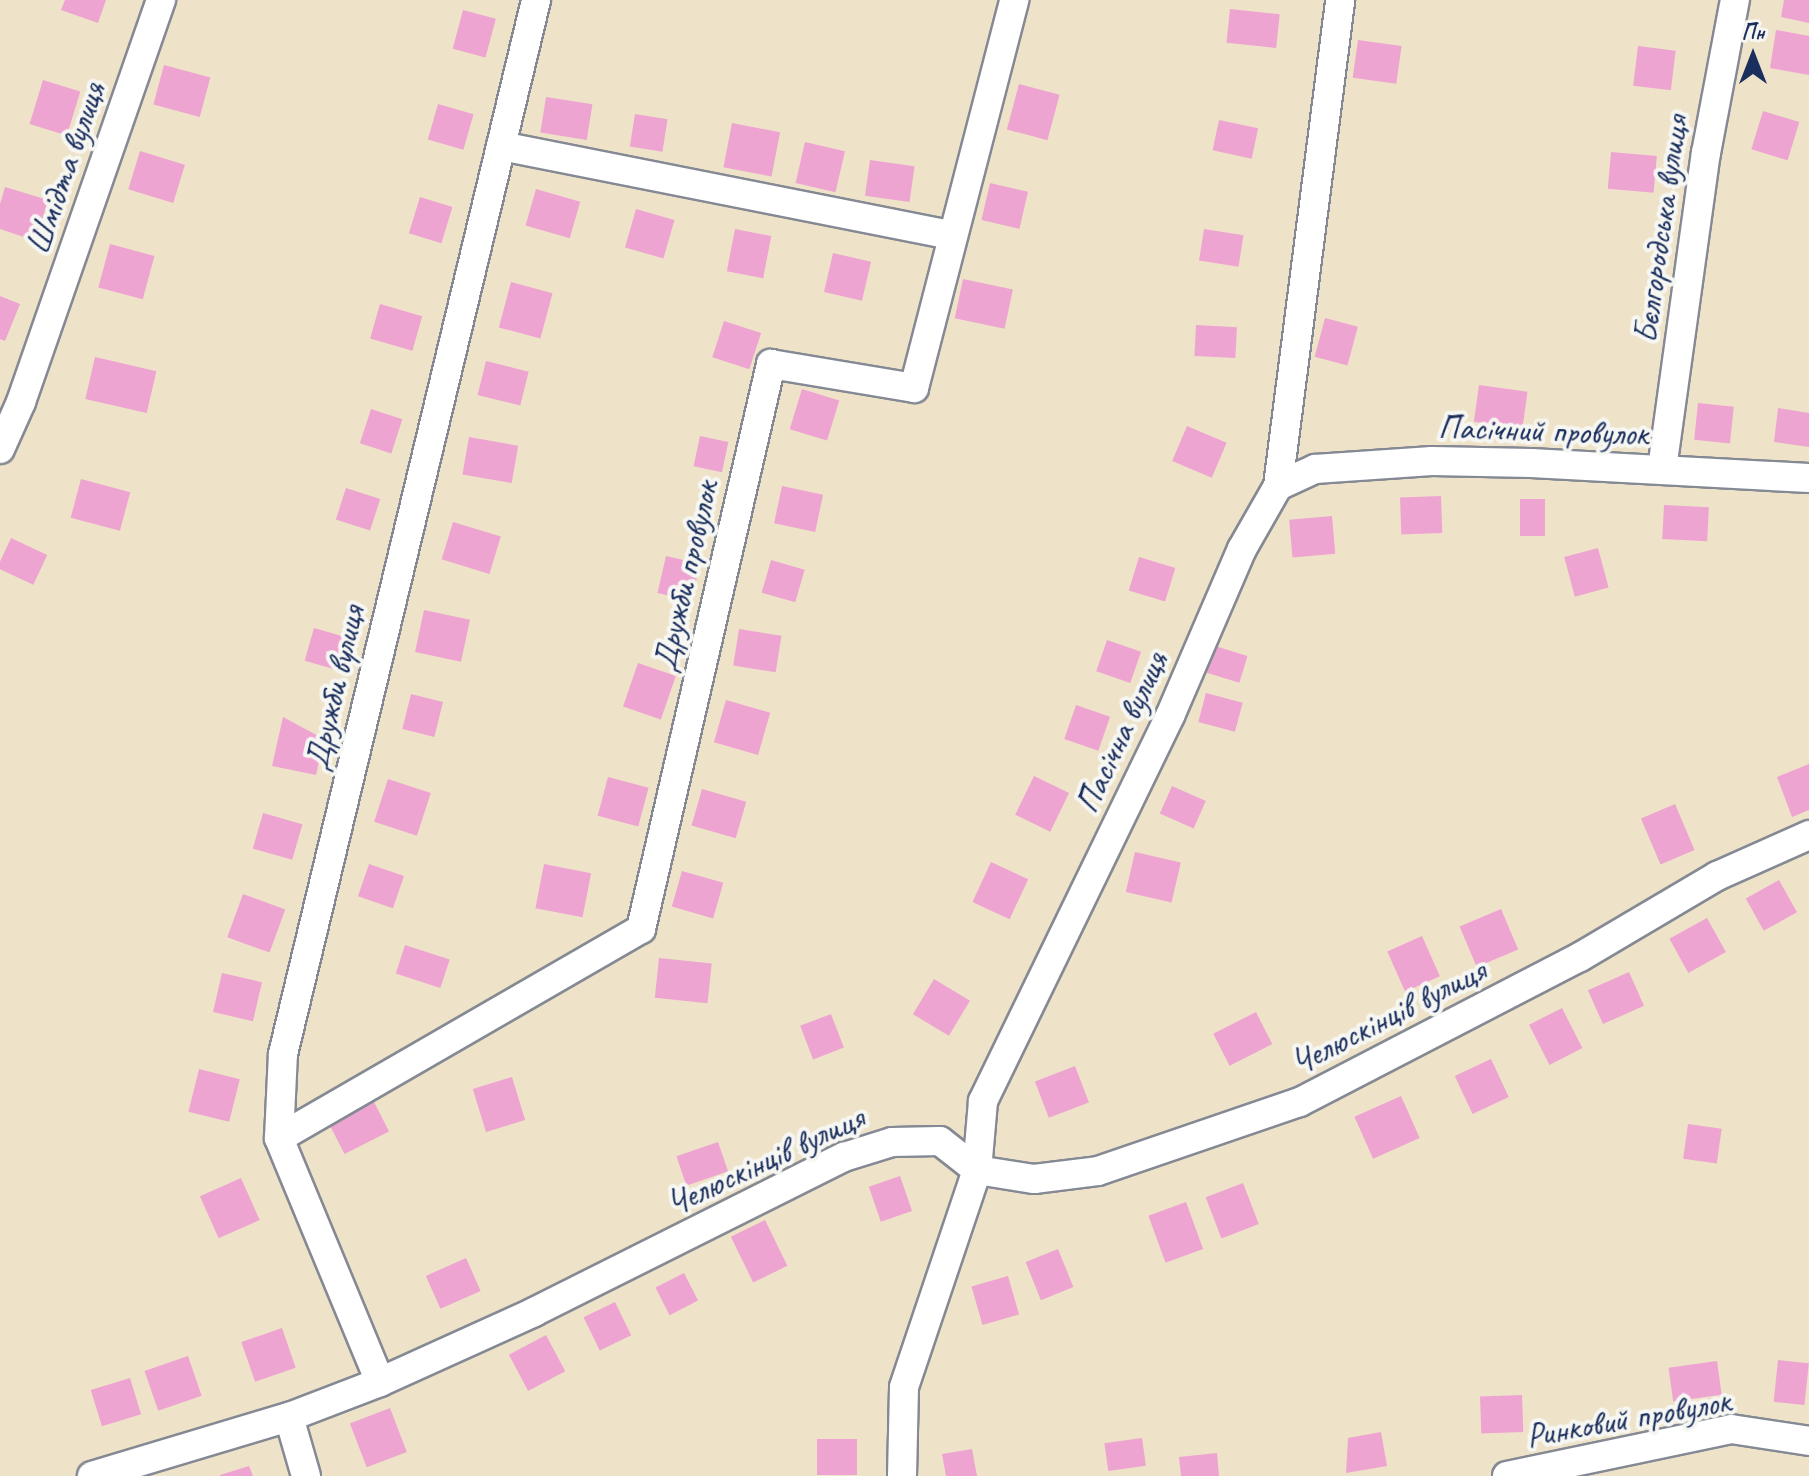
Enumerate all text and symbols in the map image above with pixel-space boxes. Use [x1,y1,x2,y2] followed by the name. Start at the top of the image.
[1713,16,1793,96] north arrow
[1741,18,1765,46] text: Пн
[16,77,114,259] street label: Шмідта вулиця
[1624,113,1696,345] street label: Бєлгородська вулиця
[1437,406,1649,454] street label: Пасічний провулок
[643,477,727,675] street label: Дружби провулок
[295,600,373,776] street label: Дружби вулиця
[1066,645,1176,819] street label: Пасічна вулиця
[1284,950,1492,1082] street label: Челюскінців вулиця
[660,1097,870,1223] street label: Челюскінців вулиця
[1523,1380,1733,1456] street label: Ринковий провулок

